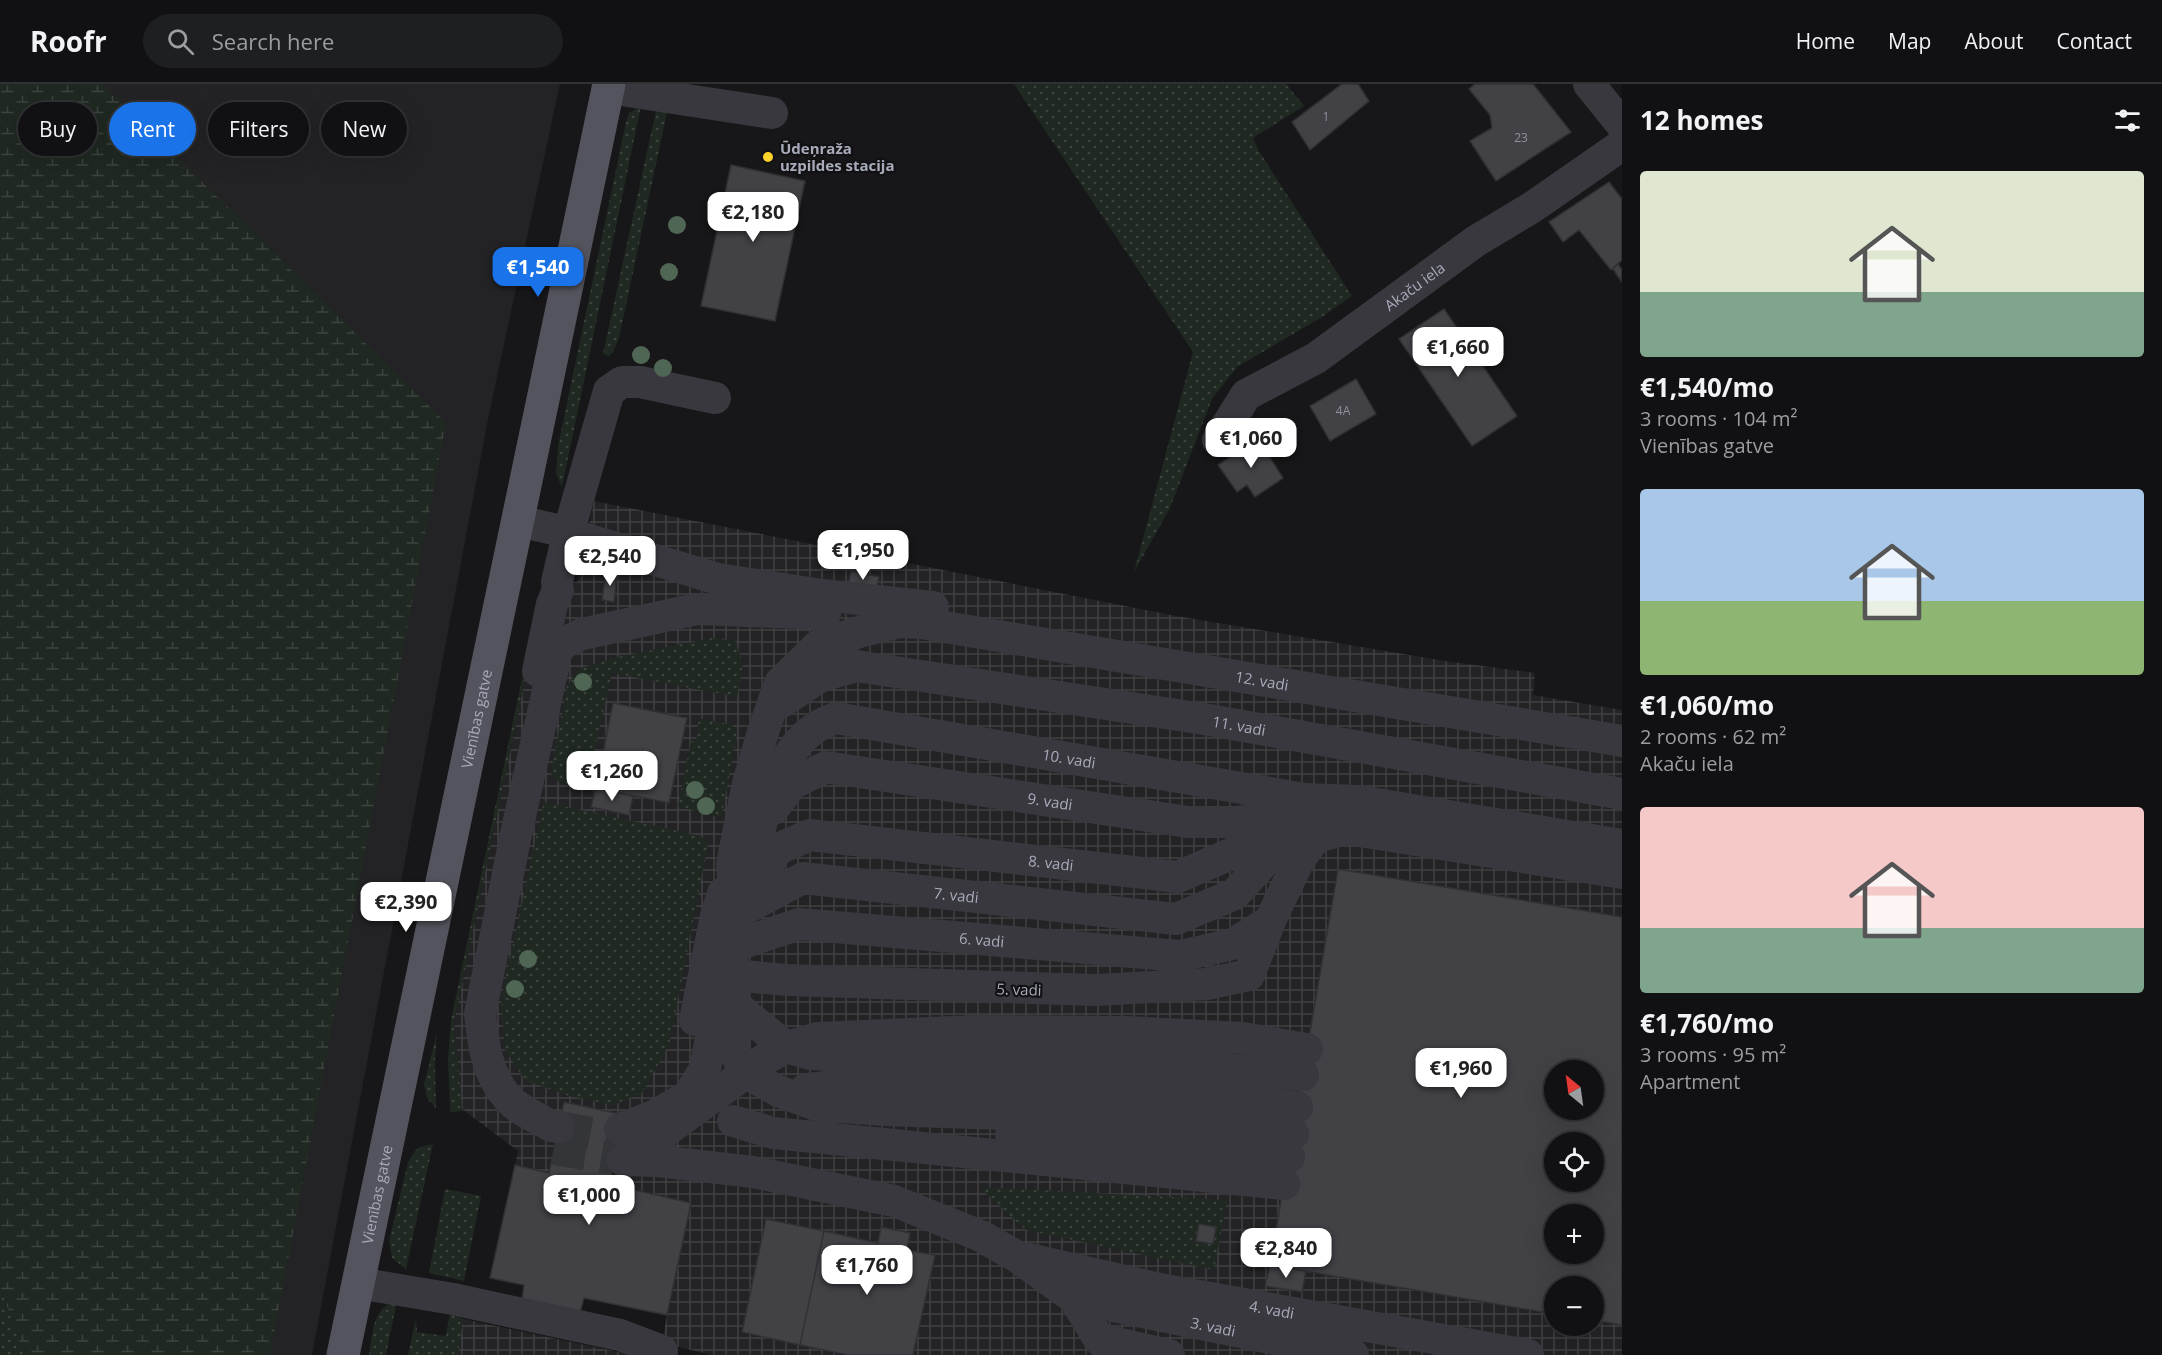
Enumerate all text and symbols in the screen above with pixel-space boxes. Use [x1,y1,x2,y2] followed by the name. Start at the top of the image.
[143,14,563,68] search box
[30,22,107,60] text: Roofr
[164,25,197,58] icon: search
[212,26,334,56] text: Search here
[1796,27,1855,55] text: Home
[1888,27,1931,55] text: Map
[1964,27,2024,55] text: About
[2057,27,2132,55] text: Contact
[18,102,97,156] chip: Buy
[109,102,196,156] chip: Rent
[208,102,309,156] chip: Filters
[321,102,407,156] chip: New
[1640,102,1764,138] text: 12 homes
[2111,104,2144,137] icon: filters
[1323,108,1329,125] house number: 1
[1514,129,1528,146] house number: 23
[780,138,895,175] place label: Ūdeņraža uzpildes stacija
[761,150,775,164] marker: Ūdeņraža uzpildes stacija
[704,192,802,243] pin: €2,180
[722,198,784,225] text: €2,180
[1838,210,1946,318] icon: home
[489,247,587,298] pin: €1,540
[507,253,569,280] text: €1,540
[1380,257,1449,315] street label: Akaču iela
[1409,327,1507,378] pin: €1,660
[1427,333,1489,360] text: €1,660
[1640,369,1774,405] text: €1,540/mo
[1336,402,1351,419] house number: 4A
[1640,405,1798,432] text: 3 rooms · 104 m²
[1202,418,1300,469] pin: €1,060
[1220,424,1282,451] text: €1,060
[1640,432,1774,459] text: Vienības gatve
[1838,528,1946,636] icon: home
[814,530,912,581] pin: €1,950
[561,536,659,587] pin: €2,540
[832,536,894,563] text: €1,950
[579,542,641,569] text: €2,540
[1234,666,1290,695] street label: 12. vadi
[456,668,496,770] street label: Vienības gatve
[1640,687,1774,723] text: €1,060/mo
[1211,711,1267,740] street label: 11. vadi
[1640,723,1786,750] text: 2 rooms · 62 m²
[1041,744,1097,773] street label: 10. vadi
[1640,750,1734,777] text: Akaču iela
[563,751,661,802] pin: €1,260
[581,757,643,784] text: €1,260
[1026,788,1074,814] street label: 9. vadi
[1838,846,1946,954] icon: home
[1027,850,1075,875] street label: 8. vadi
[357,882,455,933] pin: €2,390
[932,882,980,907] street label: 7. vadi
[375,888,437,915] text: €2,390
[958,927,1005,951] street label: 6. vadi
[996,978,1042,1000] street label: 5. vadi
[1640,1005,1774,1041] text: €1,760/mo
[1640,1041,1786,1068] text: 3 rooms · 95 m²
[1412,1048,1510,1099] pin: €1,960
[1430,1054,1492,1081] text: €1,960
[1544,1060,1604,1120] north arrow
[1544,1060,1604,1336] map controls
[1640,1068,1740,1095] text: Apartment
[1544,1132,1604,1192] button: locate
[357,1143,397,1246] street label: Vienības gatve
[540,1175,638,1226] pin: €1,000
[558,1181,620,1208] text: €1,000
[1544,1204,1604,1264] button: +
[1237,1228,1335,1279] pin: €2,840
[1255,1234,1317,1261] text: €2,840
[818,1245,916,1296] pin: €1,760
[836,1251,898,1278] text: €1,760
[1544,1276,1604,1336] button: −
[1248,1295,1296,1323] street label: 4. vadi
[1189,1312,1237,1341] street label: 3. vadi

